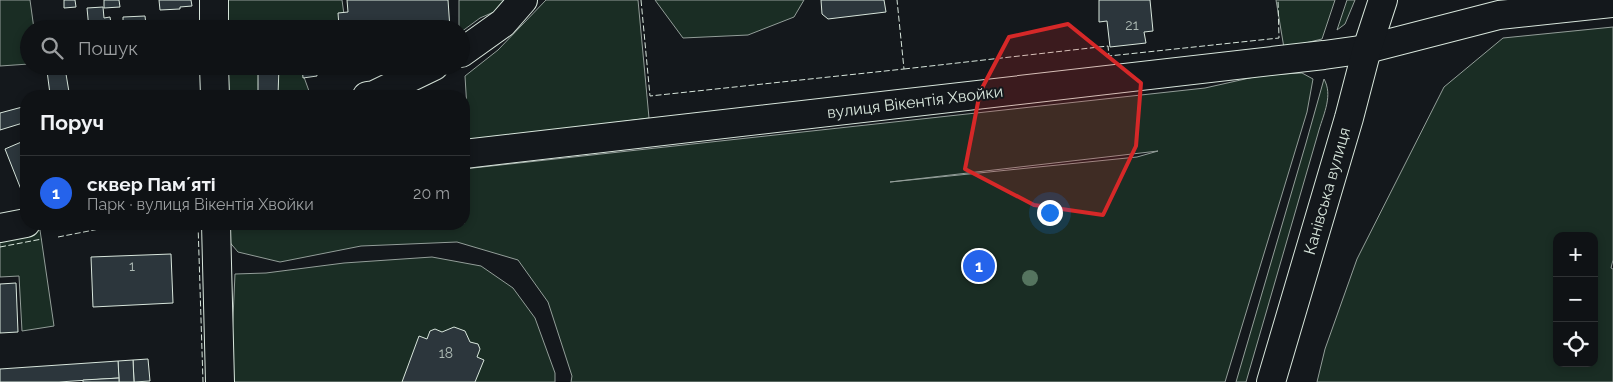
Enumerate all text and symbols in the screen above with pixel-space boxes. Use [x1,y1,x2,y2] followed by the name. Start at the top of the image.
[1125,17,1139,33] house number: 21
[20,20,470,75] search box
[38,34,66,62] icon: search
[78,37,138,59] text: Пошук
[826,82,1004,122] street label: вулиця Вікентія Хвойки
[40,110,104,135] text: Поруч
[1300,125,1354,257] street label: Канівська вулиця
[87,173,216,195] text: сквер Памʼяті
[52,184,60,203] text: 1
[413,184,450,203] text: 20 m
[87,195,314,214] text: Парк · вулиця Вікентія Хвойки
[1037,200,1063,226] your location
[1553,232,1598,367] map controls
[1553,232,1598,277] button: +
[963,247,995,285] pin: 1
[129,258,135,274] house number: 1
[1553,277,1598,322] button: −
[1553,322,1598,367] button: locate
[439,345,453,361] house number: 18

